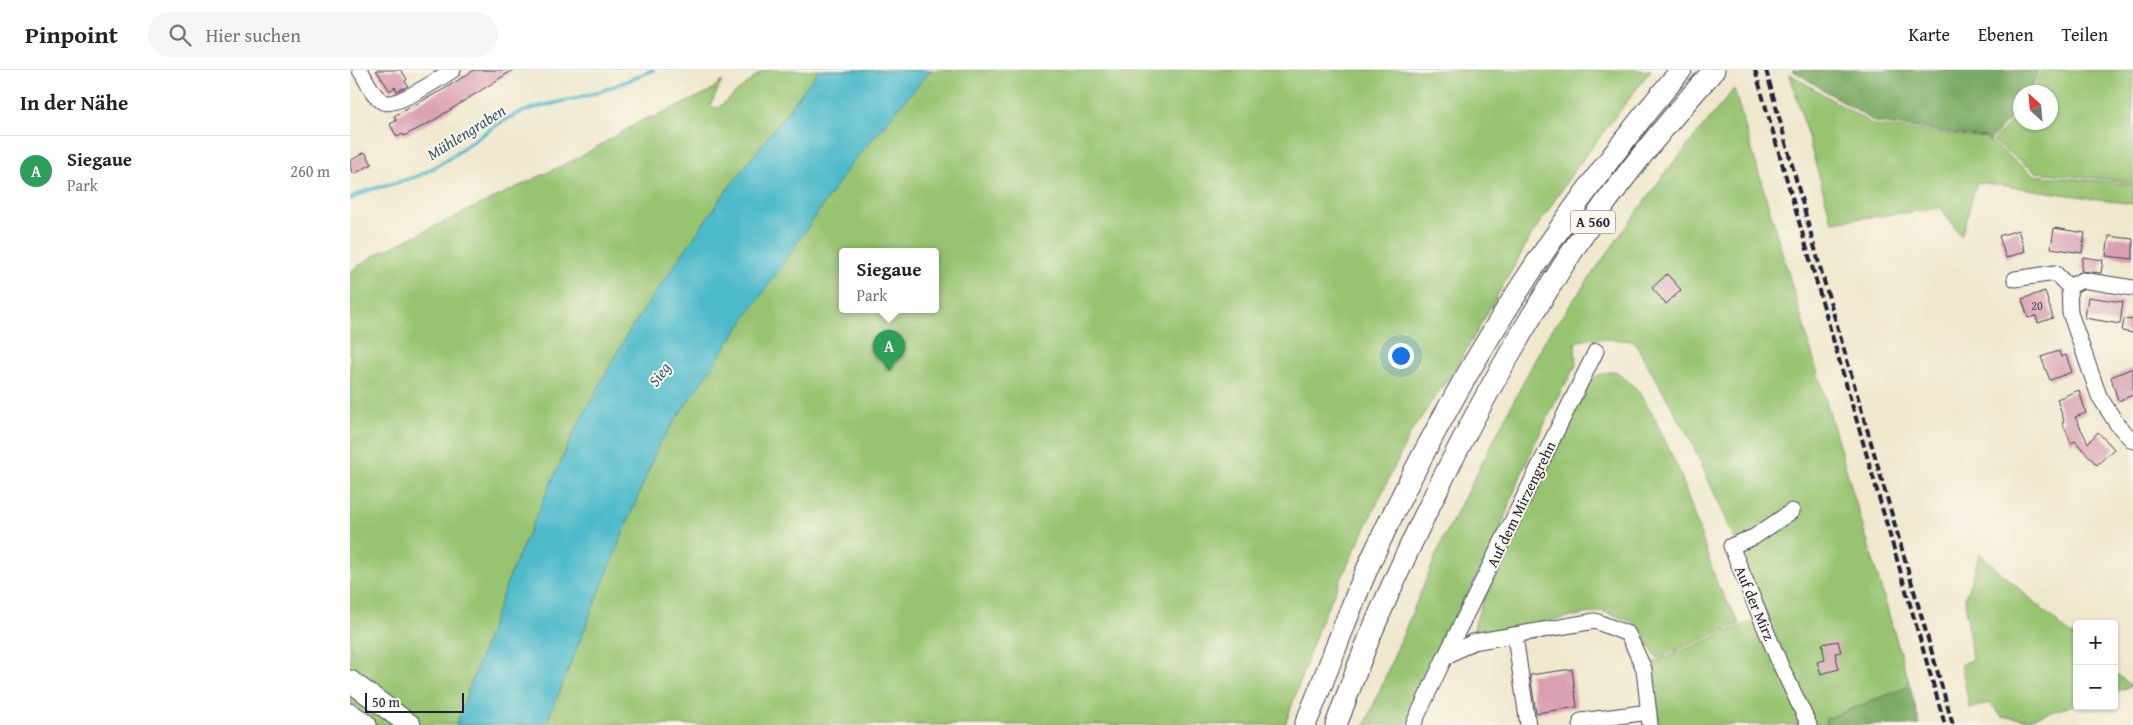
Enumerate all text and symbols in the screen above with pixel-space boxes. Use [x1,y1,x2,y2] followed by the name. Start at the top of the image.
[148,12,498,57] search box
[25,17,118,52] text: Pinpoint
[166,21,194,49] icon: search
[206,21,301,49] text: Hier suchen
[1909,21,1950,48] text: Karte
[1978,21,2034,48] text: Ebenen
[2062,21,2108,48] text: Teilen
[2013,85,2058,130] north arrow
[20,87,128,118] text: In der Nähe
[422,98,510,166] water label: Mühlengraben
[67,145,132,173] text: Siegaue
[31,159,41,183] text: A
[290,159,330,183] text: 260 m
[67,173,98,197] text: Park
[1570,210,1616,233] road number: A 560
[839,248,939,313] popup
[856,255,922,283] text: Siegaue
[856,283,887,307] text: Park
[2031,297,2043,314] house number: 20
[873,330,905,371] pin: A
[1388,343,1414,369] your location
[642,356,677,391] water label: Sieg
[1481,437,1561,571] street label: Auf dem Mirzengrehn
[1730,562,1780,644] street label: Auf der Mirz
[2073,620,2118,710] map controls
[2073,620,2118,665] button: +
[2073,665,2118,710] button: −
[365,690,464,713] scale bar
[372,692,400,712] text: 50 m

